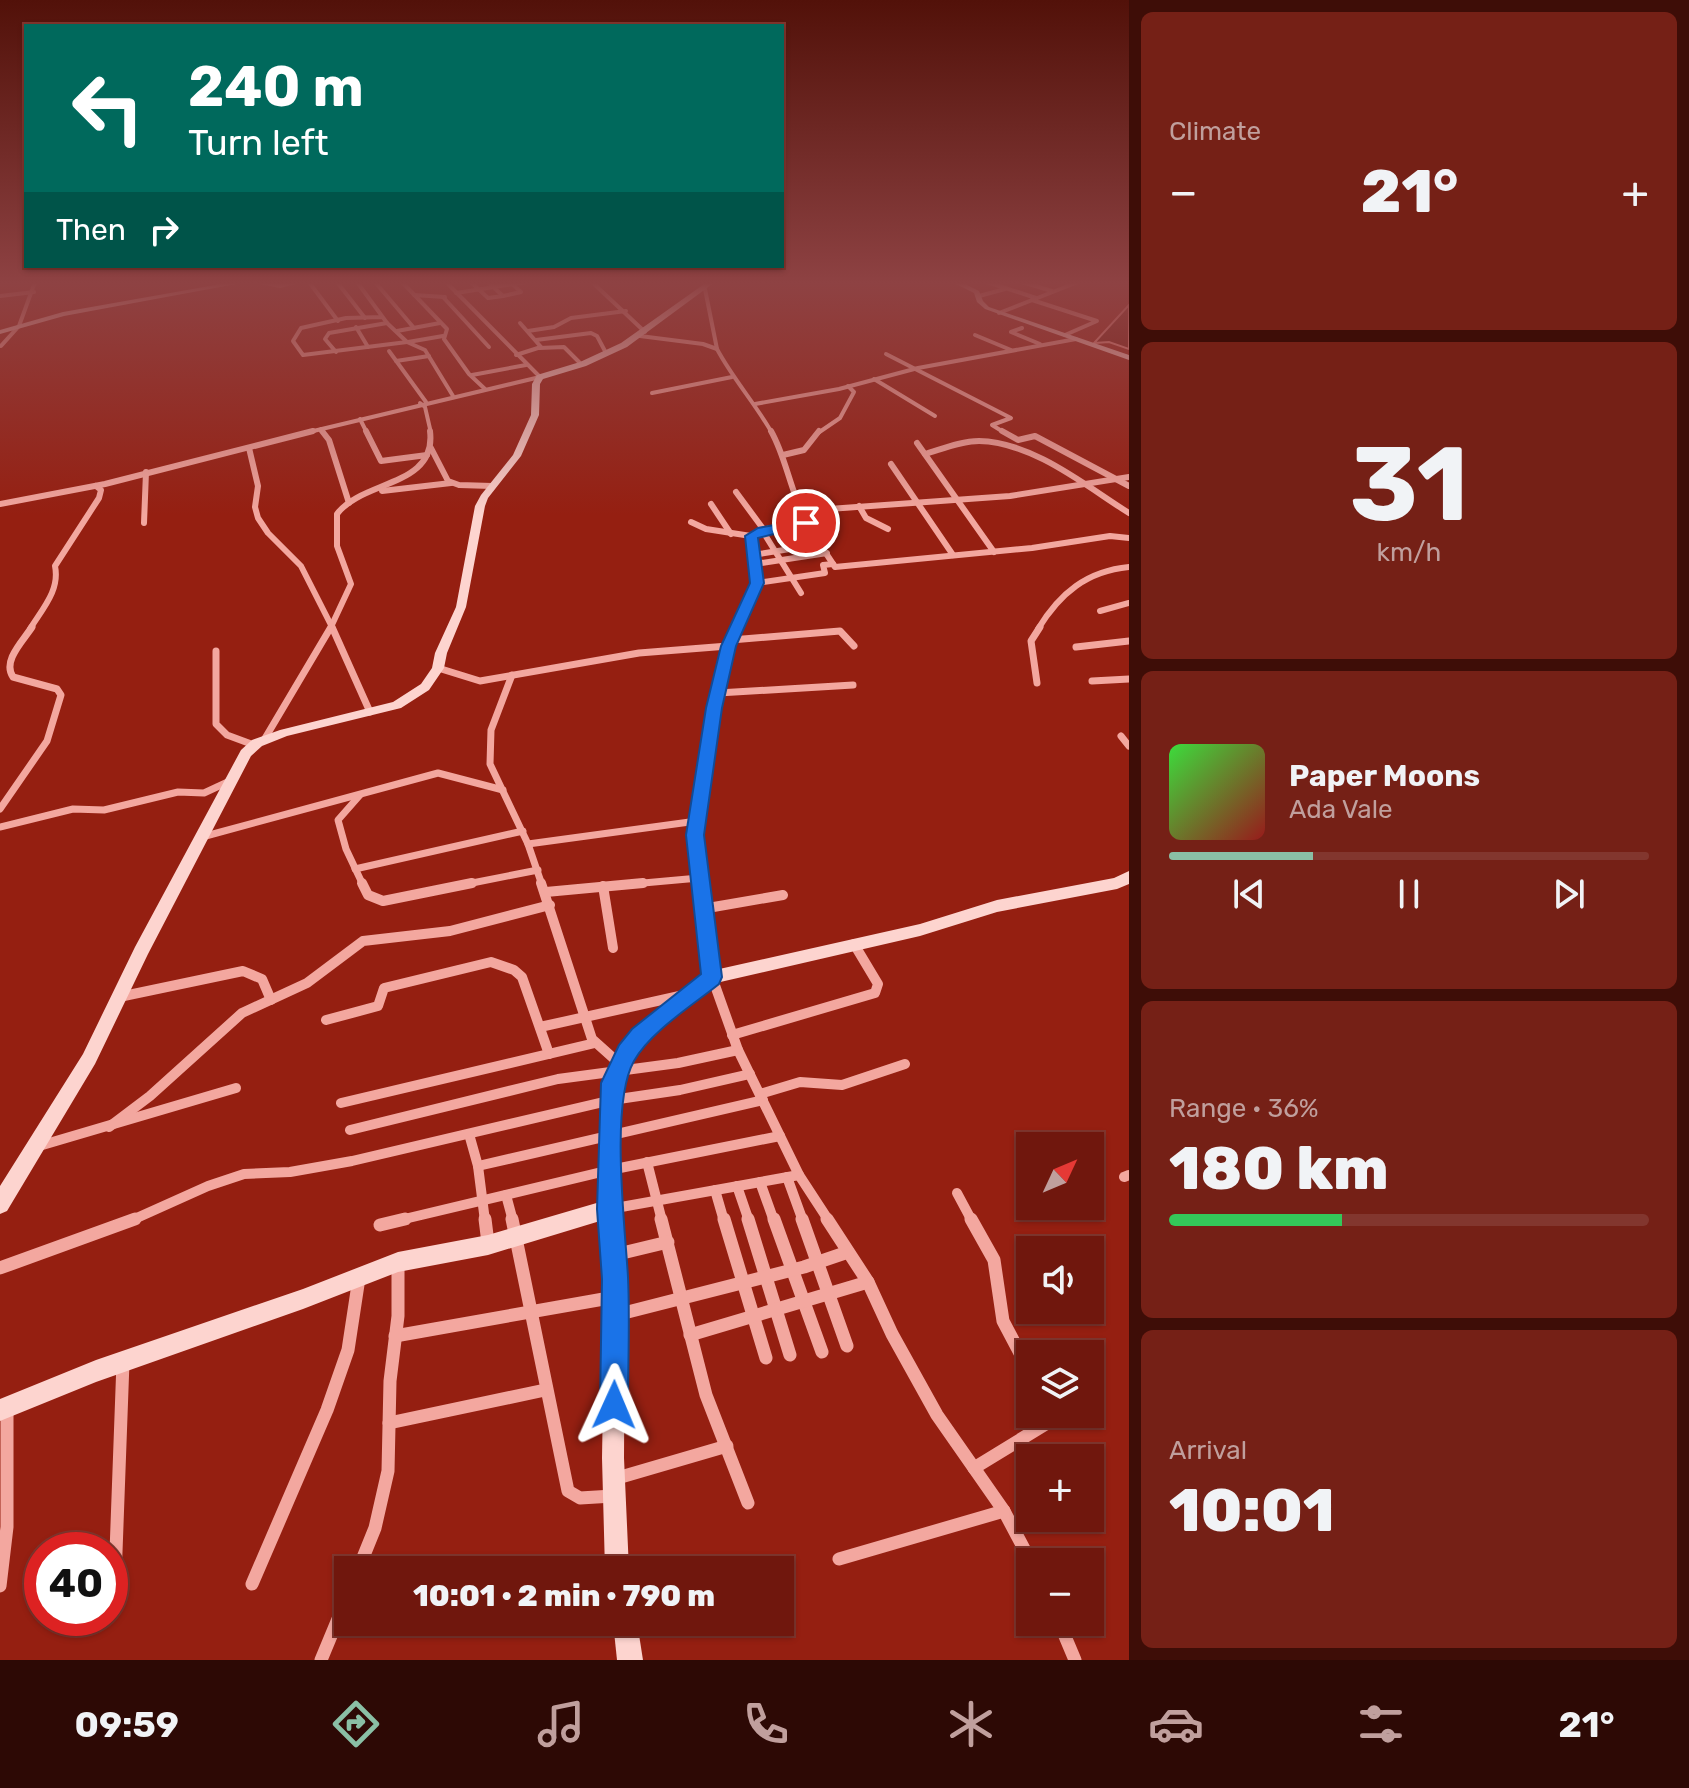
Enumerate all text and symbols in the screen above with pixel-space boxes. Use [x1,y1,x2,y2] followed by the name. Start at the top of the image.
[188,54,364,120] text: 240 m
[56,56,160,160] icon: left
[1169,116,1261,147] text: Climate
[188,121,329,164] text: Turn left
[1361,156,1458,227] text: 21°
[1169,166,1198,218] text: −
[1622,166,1649,218] text: +
[142,208,186,252] icon: right
[56,212,126,248] text: Then
[1350,423,1468,546] text: 31
[772,489,840,557] pin
[784,501,828,545] icon: arrive
[1377,537,1441,568] text: km/h
[1289,758,1480,794] text: Paper Moons
[1289,794,1393,825] text: Ada Vale
[1227,872,1271,916] icon: previous
[1387,872,1431,916] icon: pause
[1547,872,1591,916] icon: next
[1169,1093,1319,1124] text: Range · 36%
[1016,1132,1104,1220] north arrow
[1016,1132,1104,1636] map controls
[1169,1133,1389,1204] text: 180 km
[1016,1236,1104,1324] button: sound
[1016,1340,1104,1428] button: layers
[572,1363,656,1447] position arrow
[1169,1435,1247,1466] text: Arrival
[1016,1444,1104,1532] button: +
[1169,1475,1335,1546] text: 10:01
[24,1532,128,1636] speed limit sign: 40
[1016,1548,1104,1636] button: −
[413,1578,715,1614] text: 10:01 · 2 min · 790 m
[328,1696,384,1752] icon: directions
[533,1696,589,1752] icon: music
[738,1696,794,1752] icon: phone
[943,1696,999,1752] icon: climate
[1148,1696,1204,1752] icon: car
[1353,1696,1409,1752] icon: filters
[75,1703,179,1746] text: 09:59
[1558,1703,1614,1746] text: 21°

